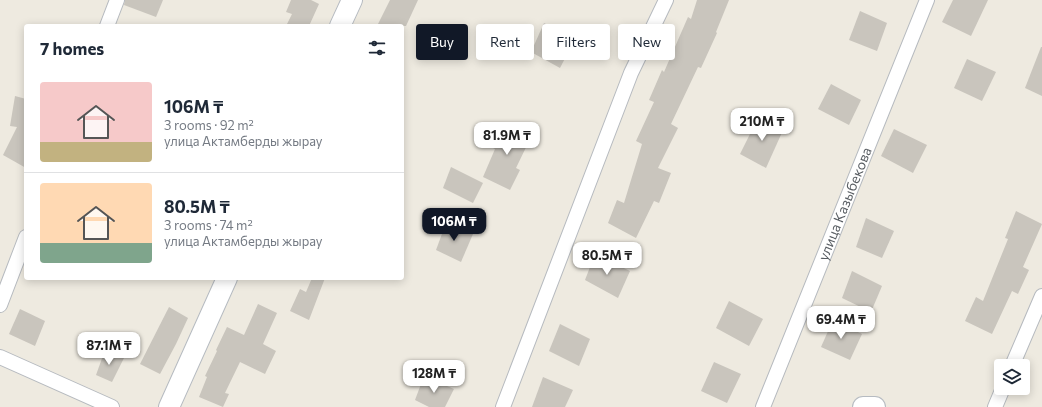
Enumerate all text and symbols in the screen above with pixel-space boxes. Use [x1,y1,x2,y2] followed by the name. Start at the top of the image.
[416,24,468,60] chip: Buy
[476,24,534,60] chip: Rent
[542,24,610,60] chip: Filters
[618,24,675,60] chip: New
[366,37,388,59] icon: filters
[40,38,104,59] text: 7 homes
[164,96,224,117] text: 106M ₸
[72,98,120,146] icon: home
[729,108,795,142] pin: 210M ₸
[740,113,784,129] text: 210M ₸
[164,117,254,133] text: 3 rooms · 92 m²
[470,122,544,156] pin: 81.9M ₸
[483,127,531,143] text: 81.9M ₸
[164,133,323,149] text: улица Актамберды жырау
[814,145,875,263] street label: улица Казыбекова
[164,196,230,217] text: 80.5M ₸
[72,199,120,247] icon: home
[421,208,487,242] pin: 106M ₸
[431,213,477,229] text: 106M ₸
[164,217,253,233] text: 3 rooms · 74 m²
[164,233,323,249] text: улица Актамберды жырау
[570,242,644,276] pin: 80.5M ₸
[582,247,632,263] text: 80.5M ₸
[804,306,878,340] pin: 69.4M ₸
[816,311,866,327] text: 69.4M ₸
[72,332,146,366] pin: 87.1M ₸
[86,337,132,353] text: 87.1M ₸
[994,359,1030,395] map controls
[994,359,1030,395] button: layers
[401,360,467,394] pin: 128M ₸
[412,365,456,381] text: 128M ₸

